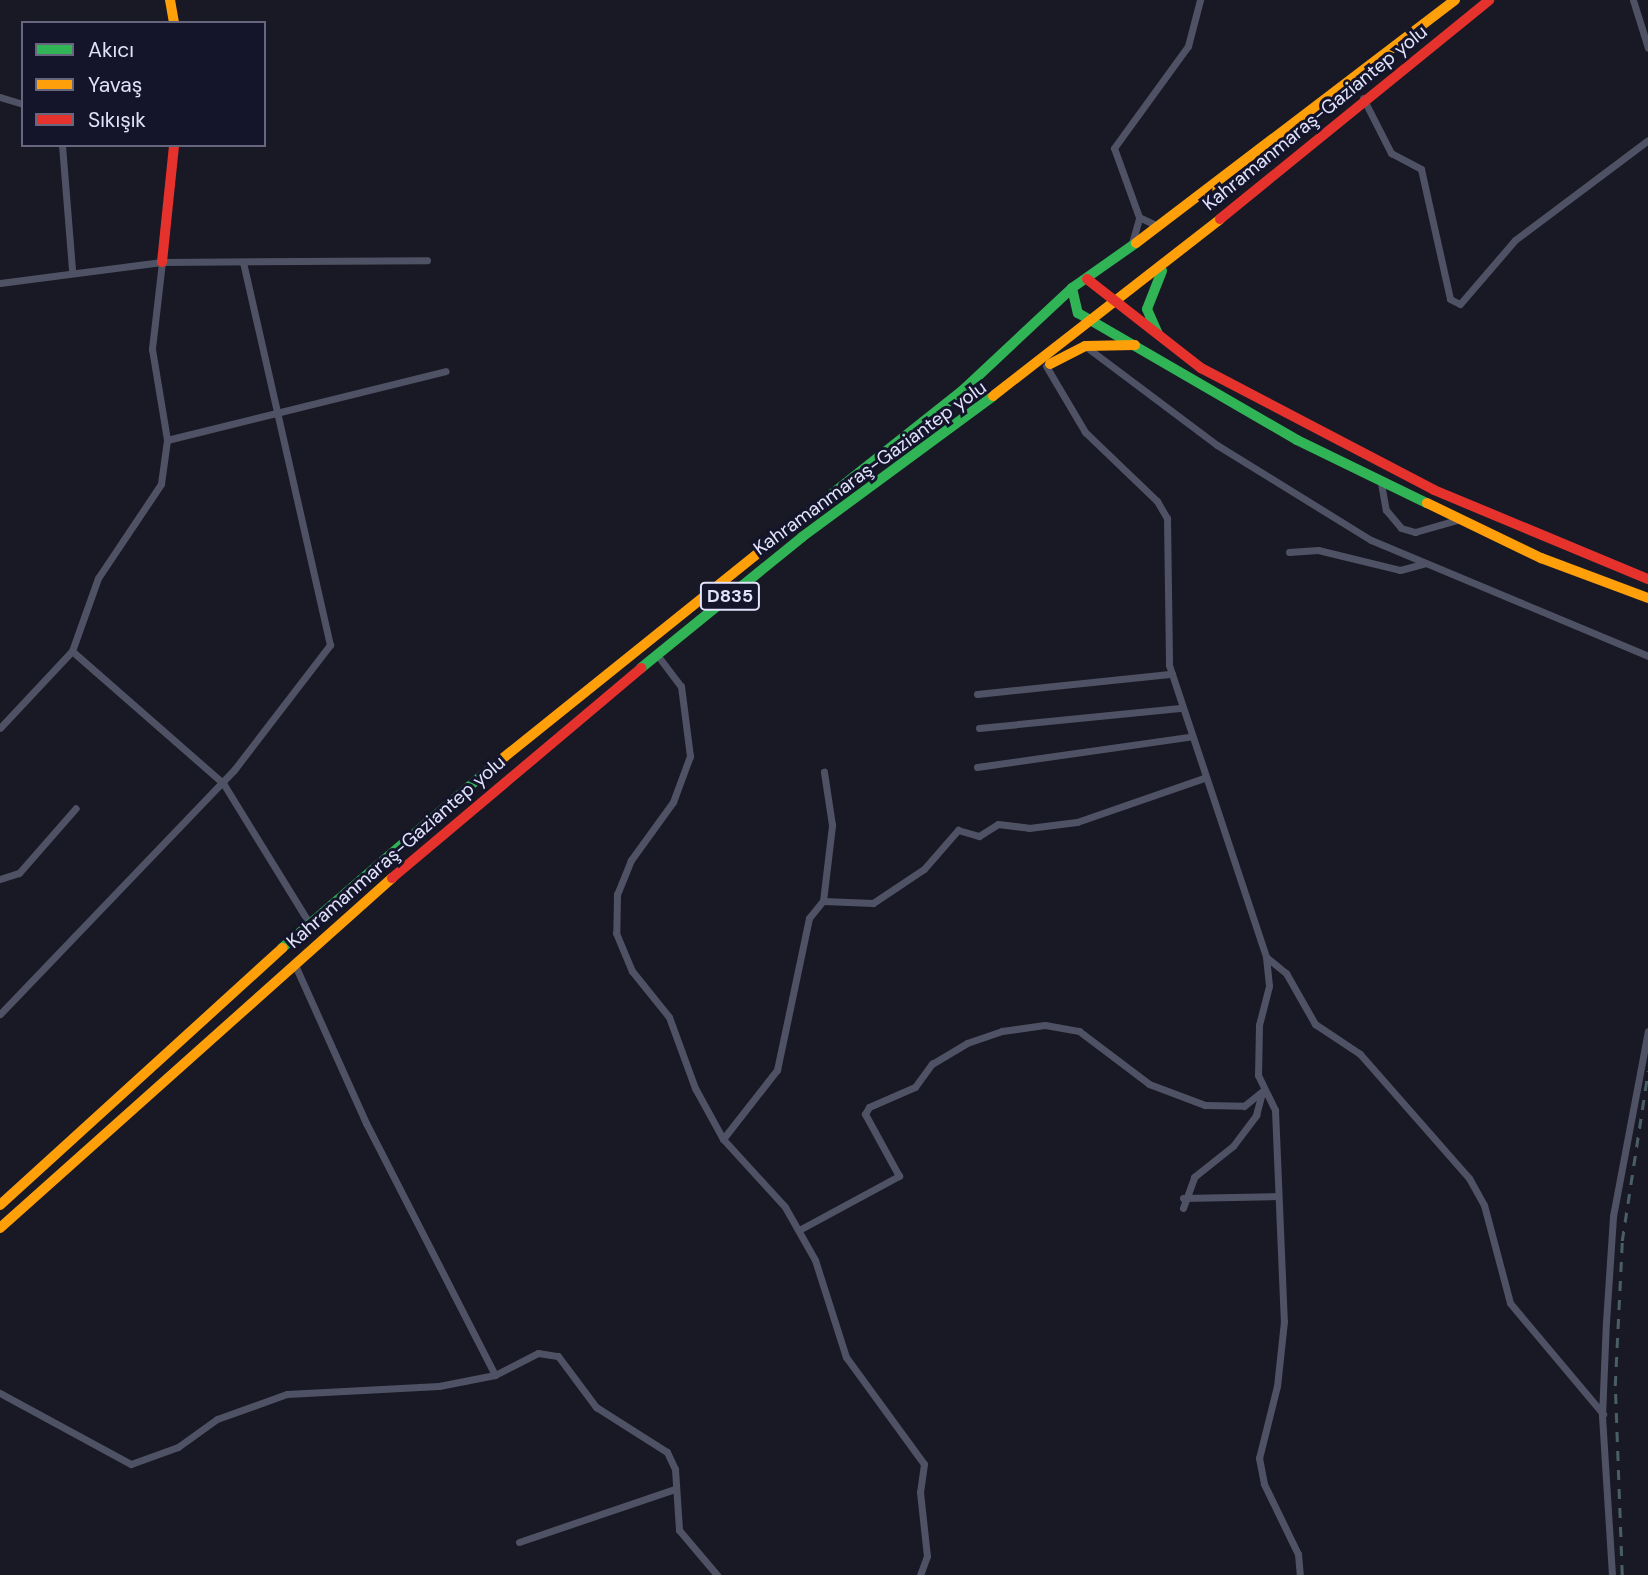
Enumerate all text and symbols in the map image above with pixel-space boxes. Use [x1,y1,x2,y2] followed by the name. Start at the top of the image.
[1198,20,1432,216] street label: Kahramanmaraş-Gaziantep yolu
[21,21,266,147] legend
[88,36,134,64] text: Akıcı
[88,71,142,99] text: Yavaş
[88,106,146,134] text: Sıkışık
[749,376,991,560] street label: Kahramanmaraş-Gaziantep yolu
[698,582,762,610] road number: D835
[282,751,510,953] street label: Kahramanmaraş-Gaziantep yolu

